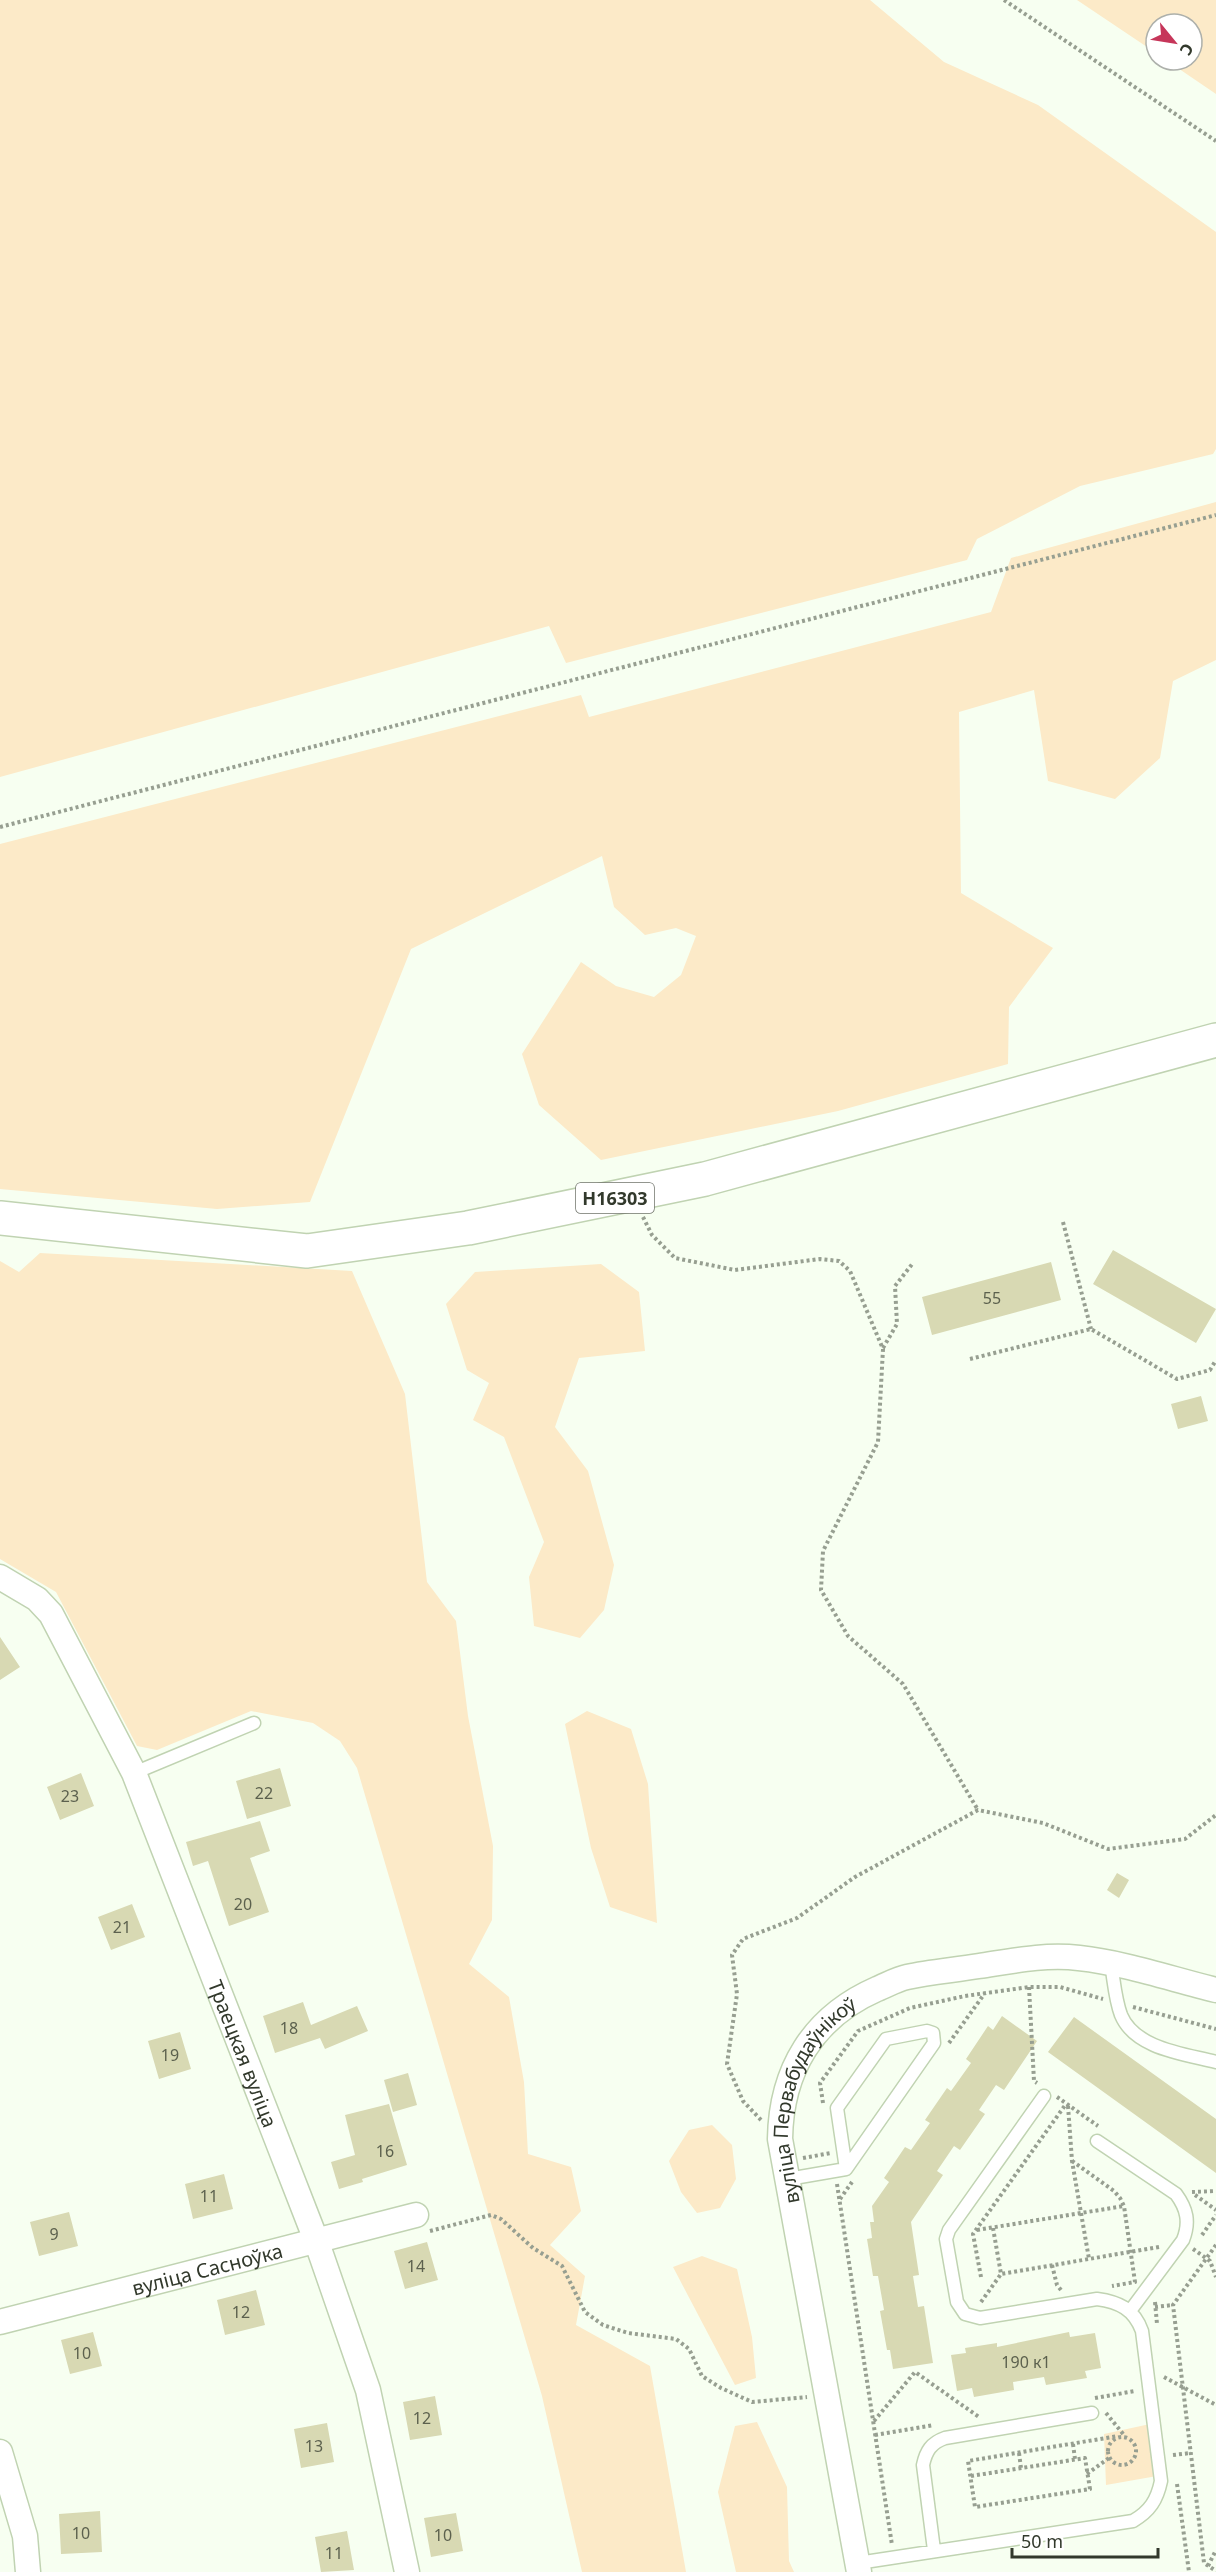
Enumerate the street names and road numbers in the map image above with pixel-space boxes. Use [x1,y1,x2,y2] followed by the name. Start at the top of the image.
[576,1183,654,1213] road number: Н16303
[202,1976,284,2131] street label: Траецкая вуліца
[766,1990,862,2206] street label: вуліца Первабудаўнікоў
[129,2236,286,2301] street label: вуліца Сасноўка

